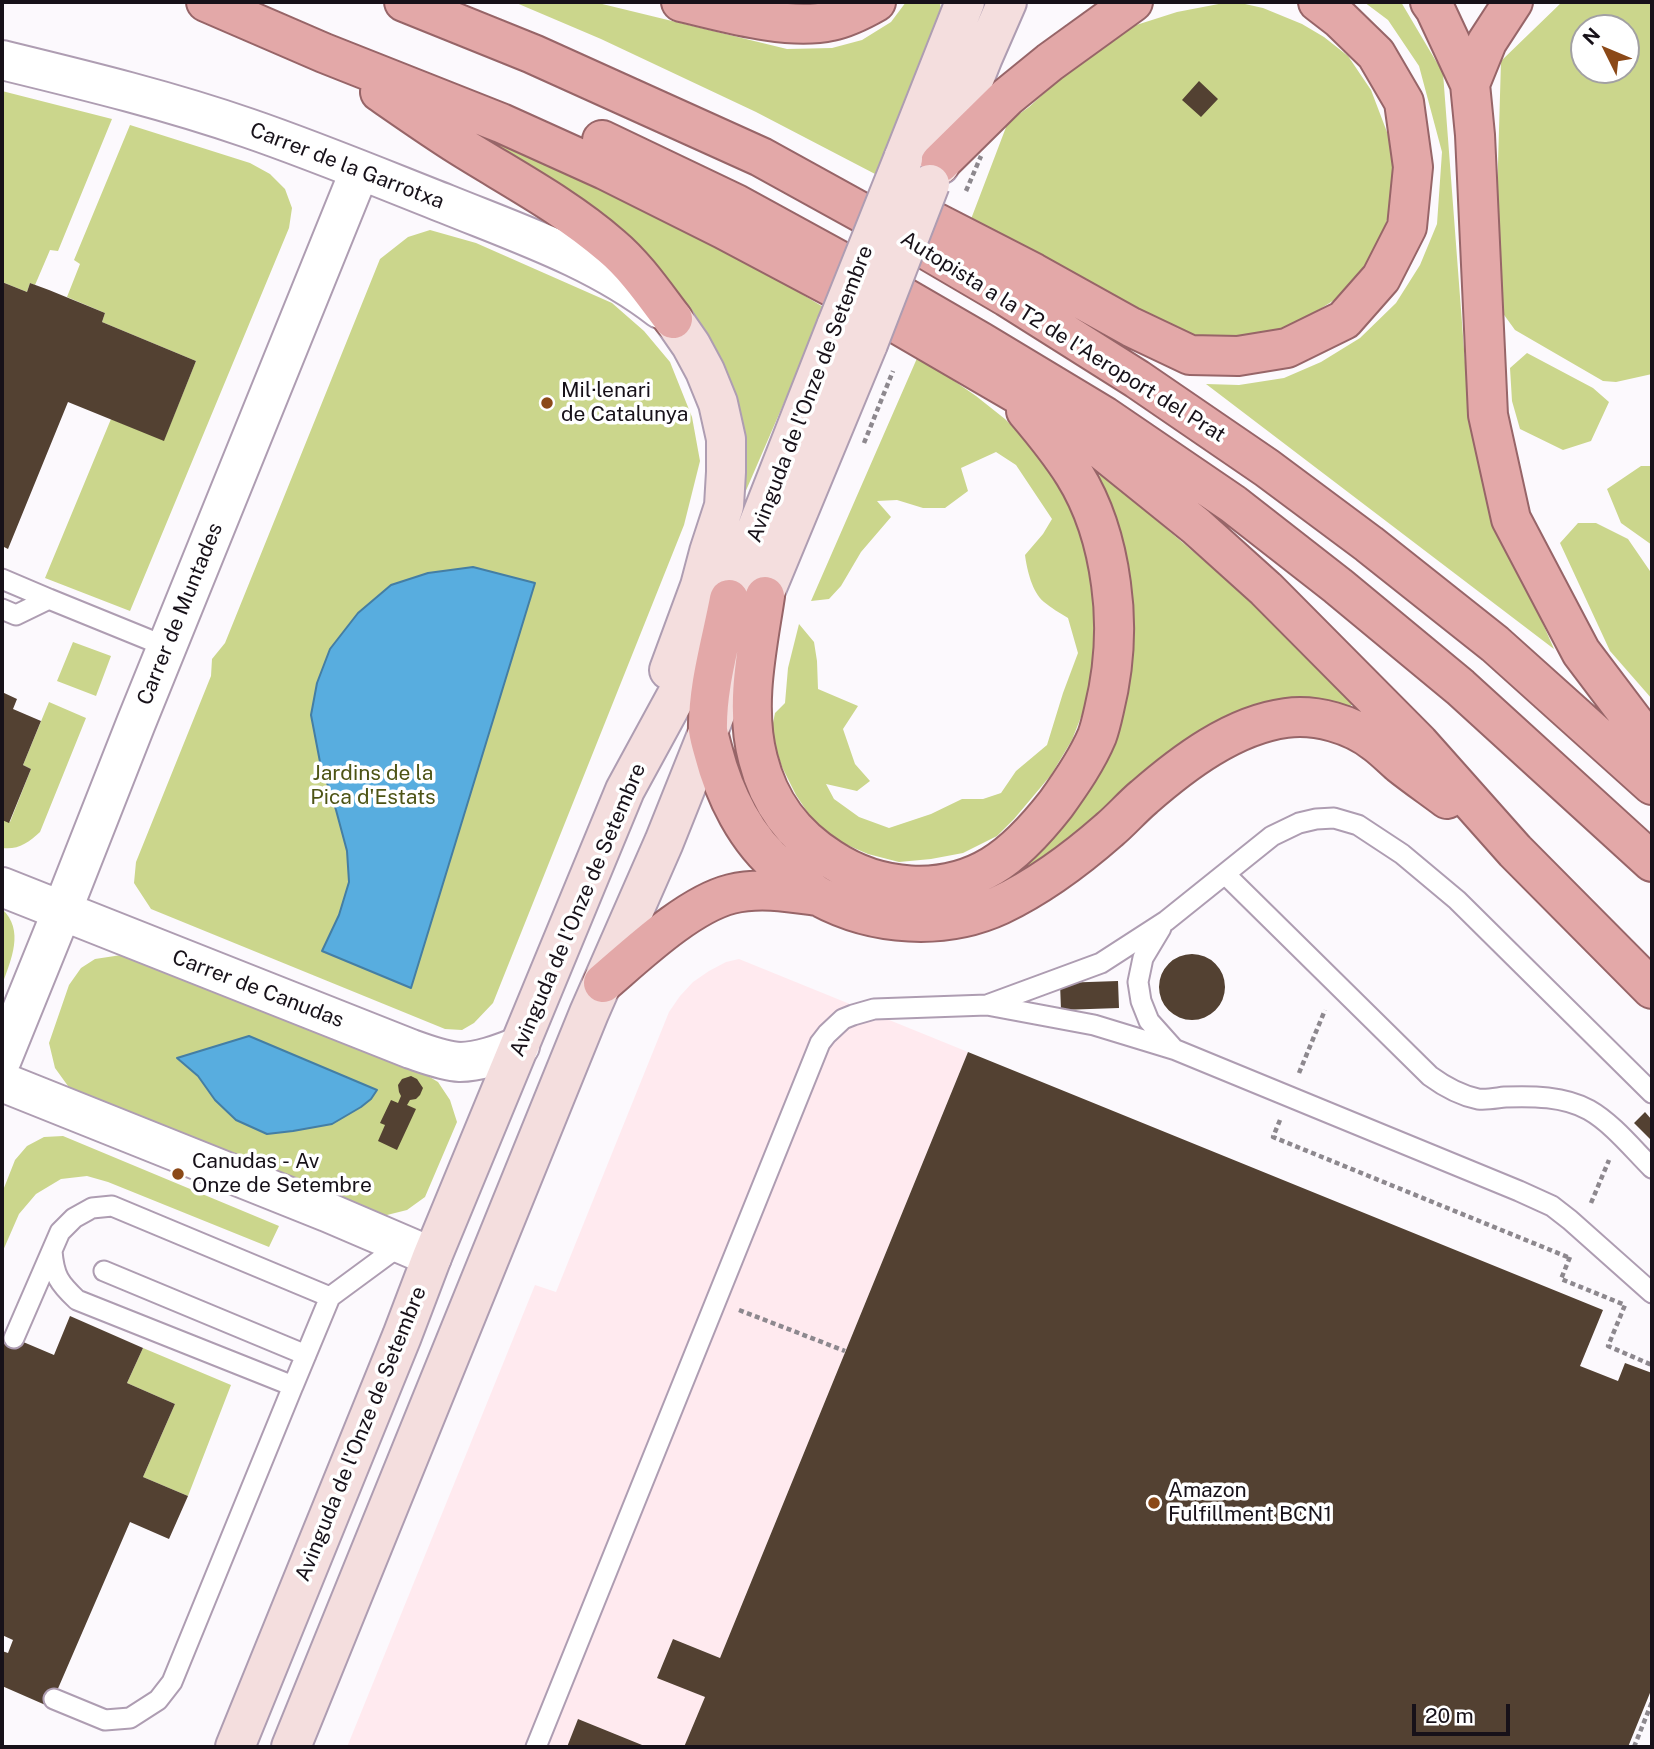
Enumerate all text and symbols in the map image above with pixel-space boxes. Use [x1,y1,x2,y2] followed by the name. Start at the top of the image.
[1570,14,1640,84] north arrow
[1578,23,1604,49] text: N
[246,117,448,215] street label: Carrer de la Garrotxa
[896,226,1230,448] street label: Autopista a la T2 de l'Aeroport del Prat
[742,242,878,546] street label: Avinguda de l'Onze de Setembre
[561,378,688,428] place label: Mil·lenari de Catalunya
[539,395,555,411] marker: Mil·lenari de Catalunya
[132,519,228,709] street label: Carrer de Muntades
[505,760,651,1060] street label: Avinguda de l'Onze de Setembre
[310,761,436,811] park label: Jardins de la Pica d'Estats
[169,945,347,1033] street label: Carrer de Canudas
[192,1149,372,1199] place label: Canudas - Av Onze de Setembre
[170,1166,186,1182] marker: Canudas - Av Onze de Setembre
[290,1283,432,1585] street label: Avinguda de l'Onze de Setembre
[1168,1478,1332,1528] place label: Amazon Fulfillment BCN1
[1146,1495,1162,1511] marker: Amazon Fulfillment BCN1
[1416,1690,1514,1734] scale bar
[1425,1703,1474,1728] text: 20 m

